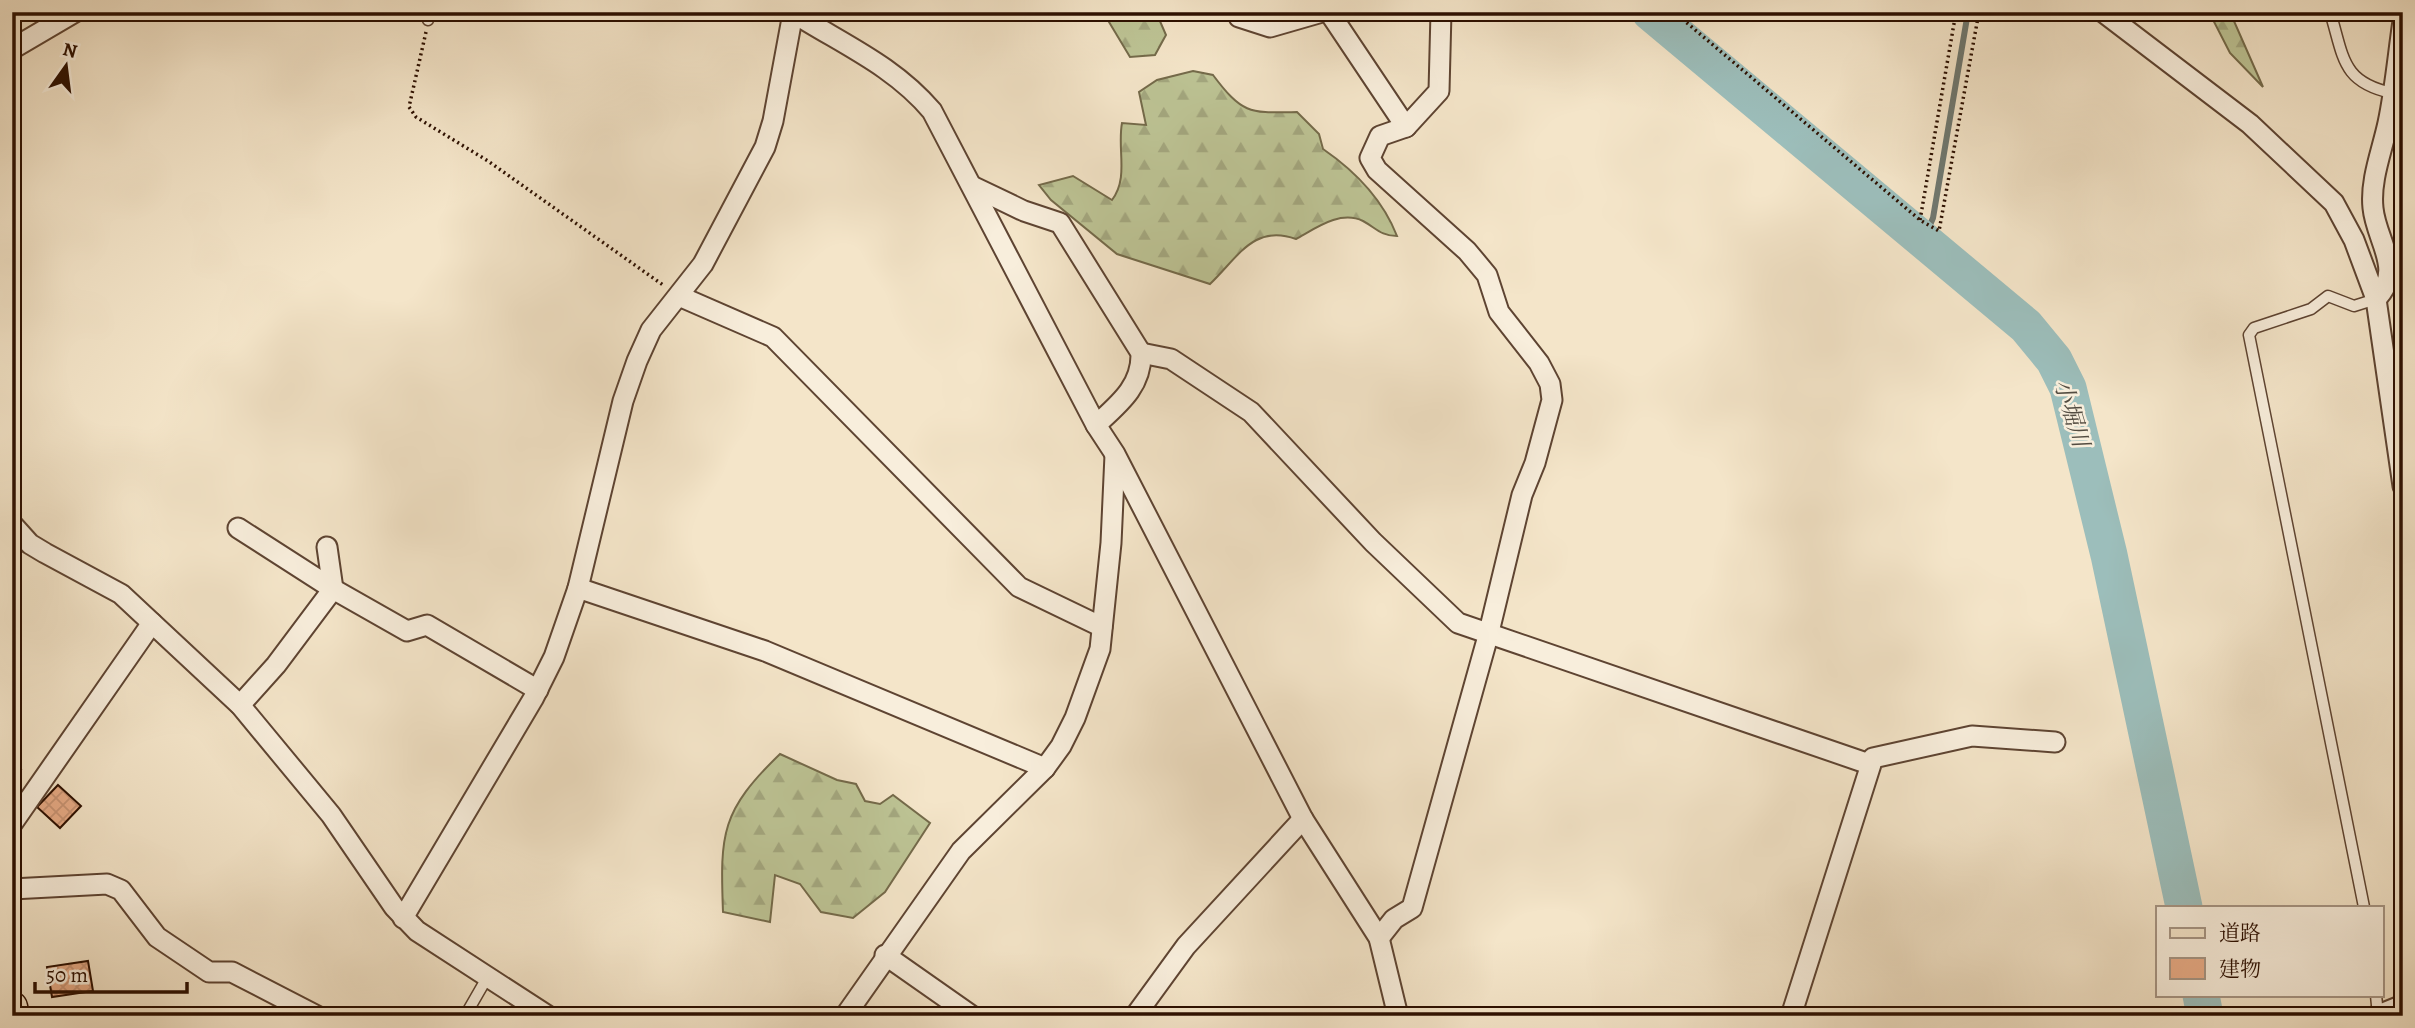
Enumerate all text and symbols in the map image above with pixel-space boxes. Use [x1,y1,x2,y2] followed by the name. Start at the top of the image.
[32,32,102,102] north arrow
[60,36,80,65] text: N
[2047,376,2097,454] water label: 小堀川
[2156,906,2384,996] legend
[2219,919,2261,947] text: 道路
[35,951,187,995] scale bar
[2219,955,2261,983] text: 建物
[46,961,88,989] text: 50 m

